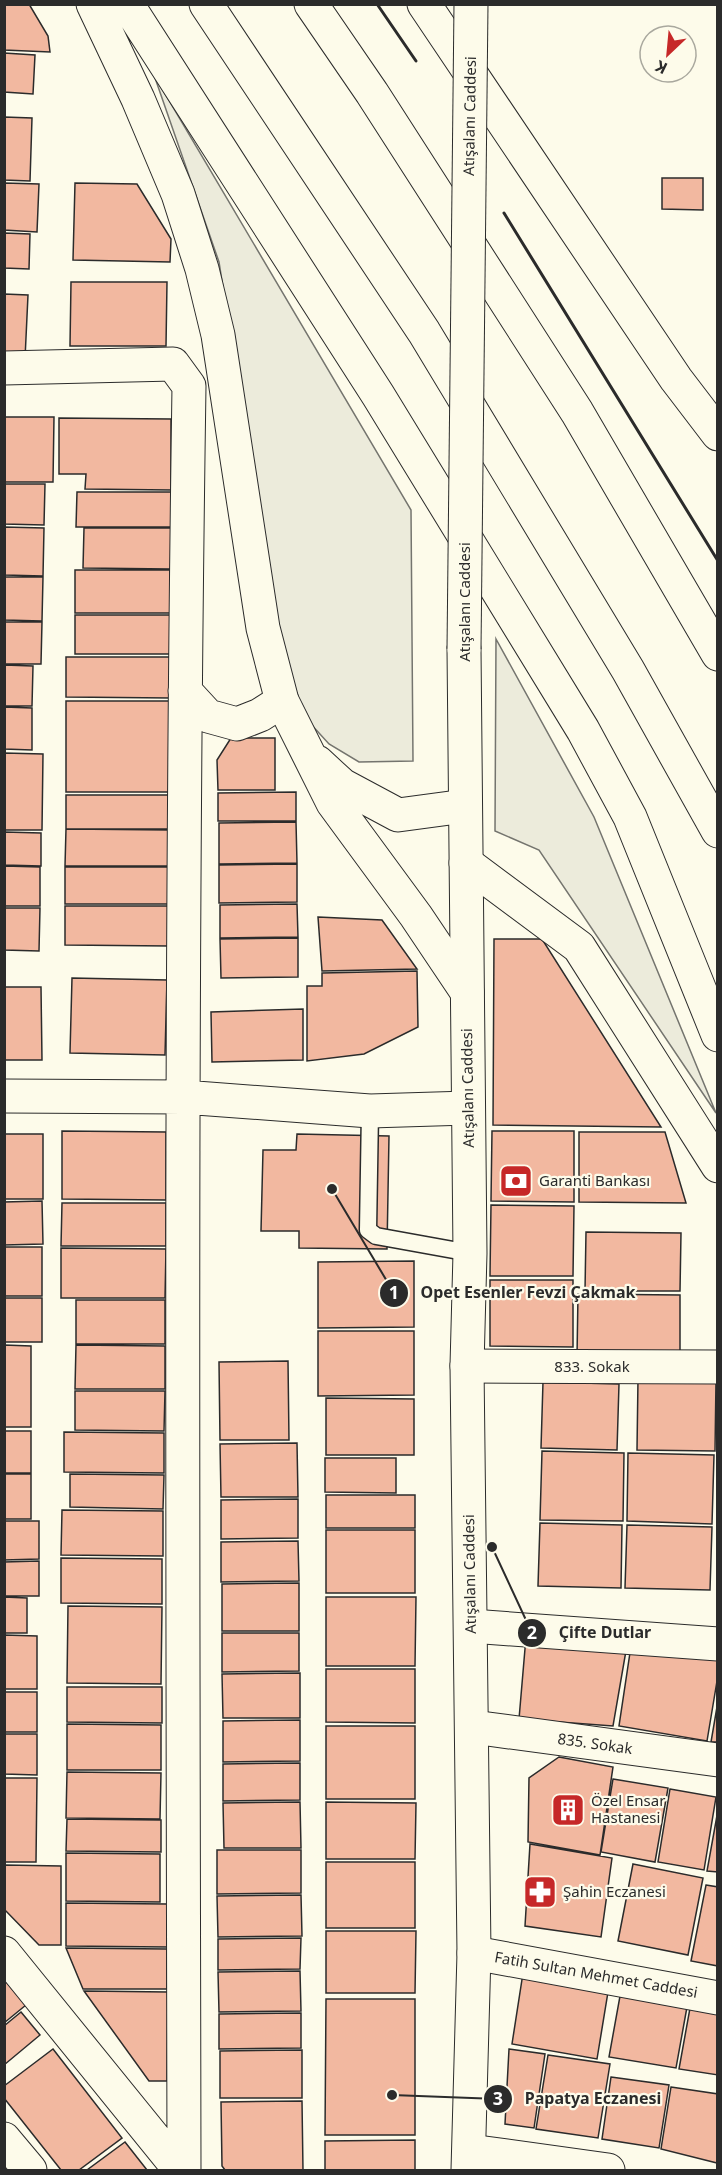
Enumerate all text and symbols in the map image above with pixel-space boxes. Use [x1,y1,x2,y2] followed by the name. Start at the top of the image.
[638,24,698,84] north arrow
[651,55,671,80] text: K
[458,56,480,176] street label: Atışalanı Caddesi
[454,542,474,662] street label: Atışalanı Caddesi
[456,1028,478,1148] street label: Atışalanı Caddesi
[498,1163,534,1199] bank icon: Garanti Bankası
[539,1170,650,1190] place label: Garanti Bankası
[379,1276,647,1310] callout: Opet Esenler Fevzi Çakmak
[389,1280,399,1304] text: 1
[421,1281,636,1303] text: Opet Esenler Fevzi Çakmak
[554,1356,630,1376] street label: 833. Sokak
[458,1514,480,1634] street label: Atışalanı Caddesi
[517,1616,663,1650] callout: Çifte Dutlar
[527,1620,537,1644] text: 2
[559,1621,651,1643] text: Çifte Dutlar
[556,1728,634,1758] street label: 835. Sokak
[591,1790,665,1827] place label: Özel Ensar Hastanesi
[550,1792,586,1828] building icon: Özel Ensar Hastanesi
[522,1874,558,1910] pharmacy icon: Şahin Eczanesi
[563,1881,666,1901] place label: Şahin Eczanesi
[493,1946,699,2002] street label: Fatih Sultan Mehmet Caddesi
[483,2082,673,2116] callout: Papatya Eczanesi
[493,2086,503,2110] text: 3
[525,2087,661,2109] text: Papatya Eczanesi

